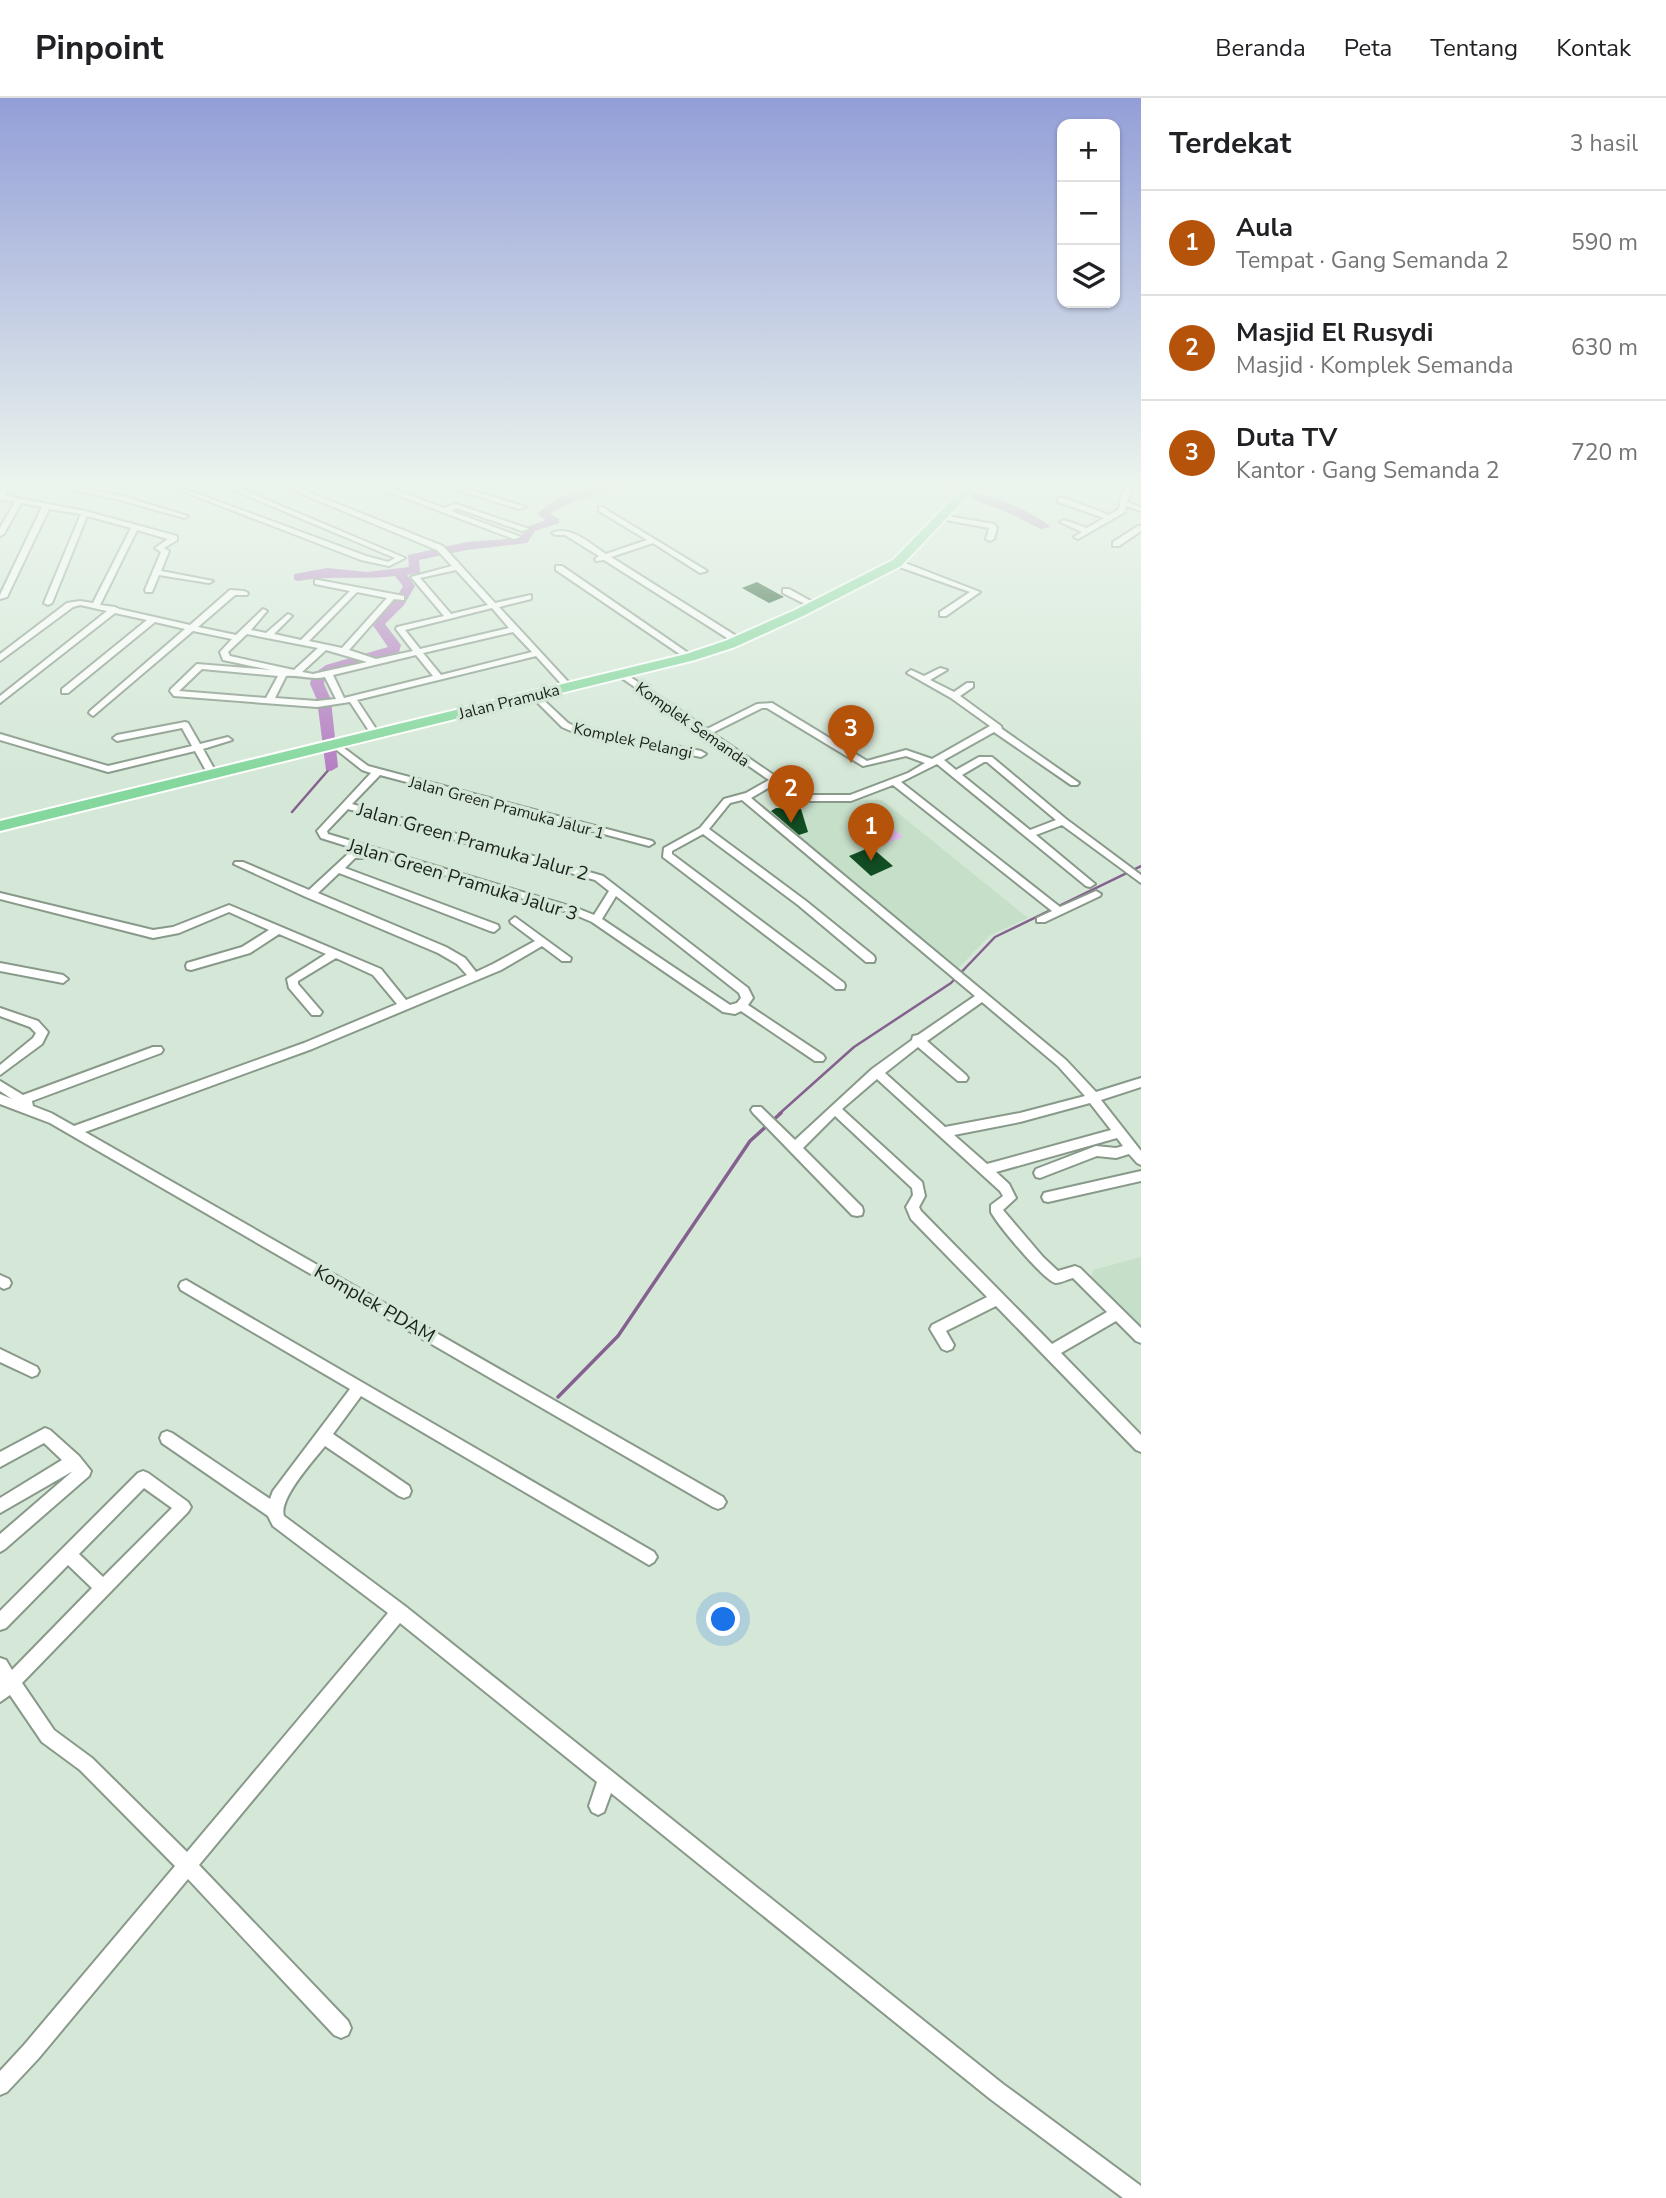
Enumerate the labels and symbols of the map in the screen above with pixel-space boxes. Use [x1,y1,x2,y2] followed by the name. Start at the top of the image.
[631,677,754,772] street label: Komplek Semanda
[456,679,562,725] street label: Jalan Pramuka
[828,705,874,763] pin: 3
[571,718,694,764] street label: Komplek Pelangi
[768,765,814,823] pin: 2
[406,771,607,845] street label: Jalan Green Pramuka Jalur 1
[353,796,591,887] street label: Jalan Green Pramuka Jalur 2
[848,803,894,861] pin: 1
[343,832,581,927] street label: Jalan Green Pramuka Jalur 3
[309,1259,440,1349] street label: Komplek PDAM
[706,1602,740,1636] your location

